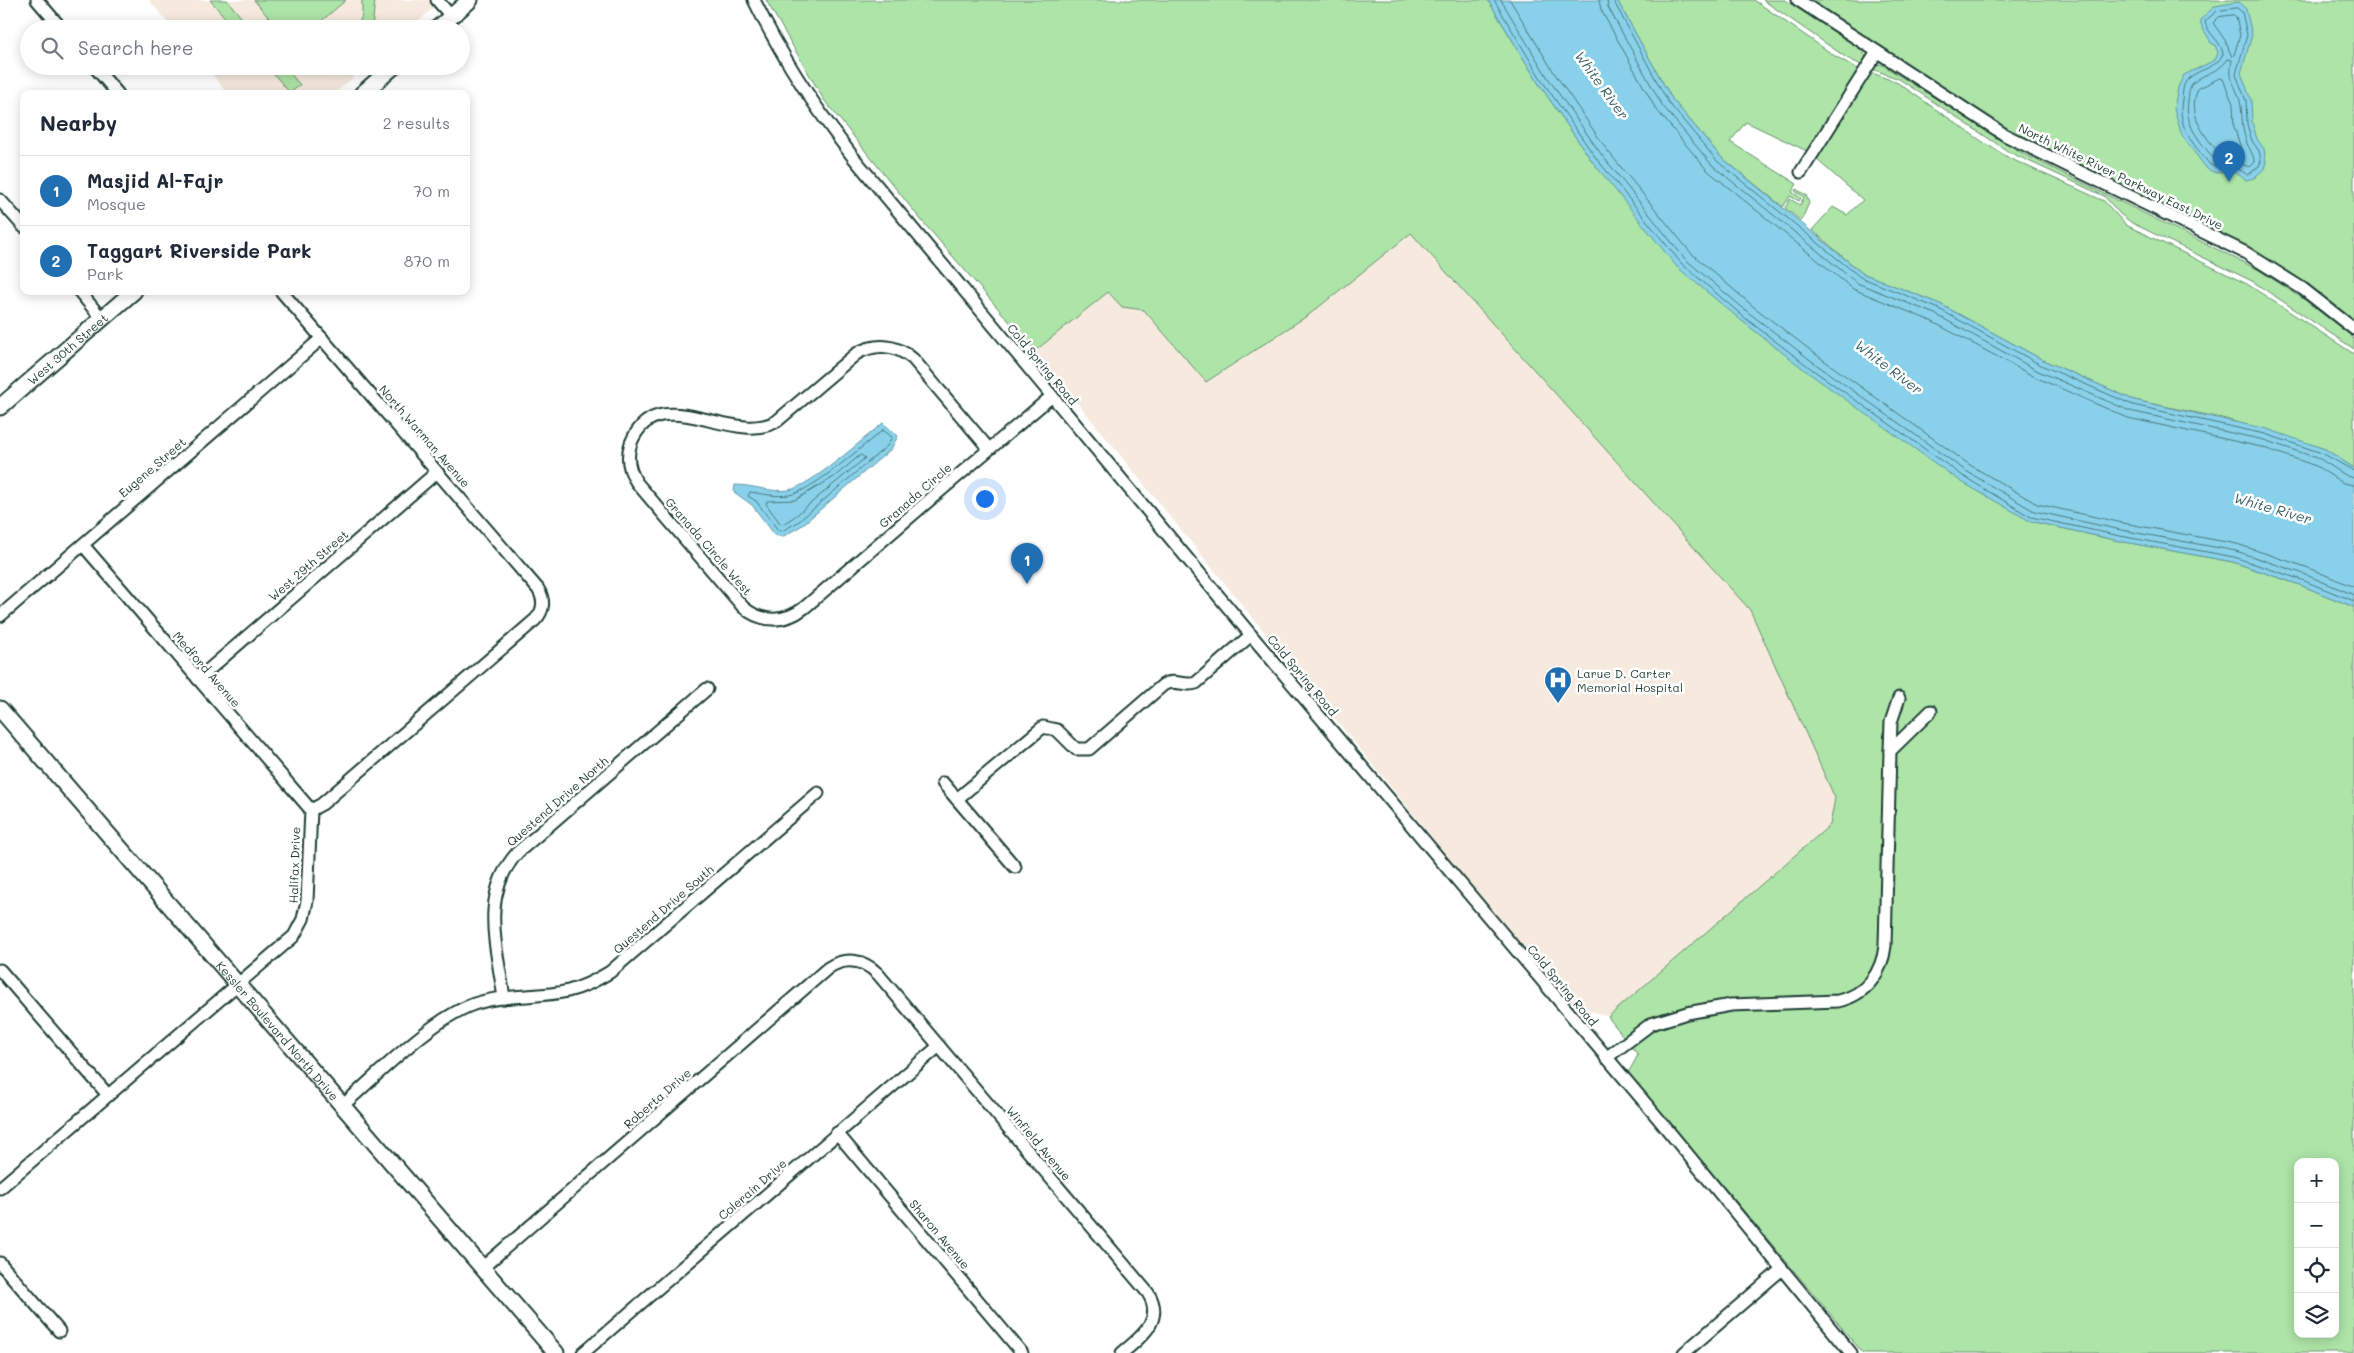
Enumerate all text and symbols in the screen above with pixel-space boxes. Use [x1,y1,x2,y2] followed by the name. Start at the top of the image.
[20,20,470,75] search box
[38,34,66,62] icon: search
[78,35,194,60] text: Search here
[1571,47,1633,123] water label: White River
[40,109,117,136] text: Nearby
[383,112,450,133] text: 2 results
[2016,119,2226,233] street label: North White River Parkway East Drive
[2213,141,2245,182] pin: 2
[87,168,223,193] text: Masjid Al-Fajr
[52,180,60,201] text: 1
[413,180,450,201] text: 70 m
[87,193,146,214] text: Mosque
[87,238,311,263] text: Taggart Riverside Park
[52,250,60,271] text: 2
[404,250,450,271] text: 870 m
[87,263,123,284] text: Park
[24,309,111,388] street label: West 30th Street
[1004,320,1082,408] street label: Cold Spring Road
[1851,335,1927,399] water label: White River
[376,381,474,491] street label: North Warman Avenue
[115,433,189,501] street label: Eugene Street
[875,459,955,531] street label: Granada Circle
[972,486,998,512] your location
[2232,488,2314,528] water label: White River
[662,494,756,598] street label: Granada Circle West
[265,526,351,604] street label: West 29th Street
[1011,543,1043,584] pin: 1
[170,628,244,710] street label: Medford Avenue
[1264,631,1342,719] street label: Cold Spring Road
[1543,665,1573,704] hospital icon: Larue D. Carter Memorial Hospital
[1577,665,1683,695] place label: Larue D. Carter Memorial Hospital
[503,752,611,850] street label: Questend Drive North
[285,826,303,904] street label: Halifax Drive
[609,861,717,957] street label: Questend Drive South
[1524,941,1602,1029] street label: Cold Spring Road
[213,958,342,1104] street label: Kessler Boulevard North Drive
[620,1064,694,1132] street label: Roberta Drive
[1003,1102,1075,1184] street label: Winfield Avenue
[714,1155,790,1223] street label: Colerain Drive
[2294,1158,2339,1338] map controls
[2294,1158,2339,1203] button: +
[906,1196,974,1272] street label: Sharon Avenue
[2294,1203,2339,1248] button: −
[2294,1248,2339,1293] button: locate
[2294,1293,2339,1338] button: layers

